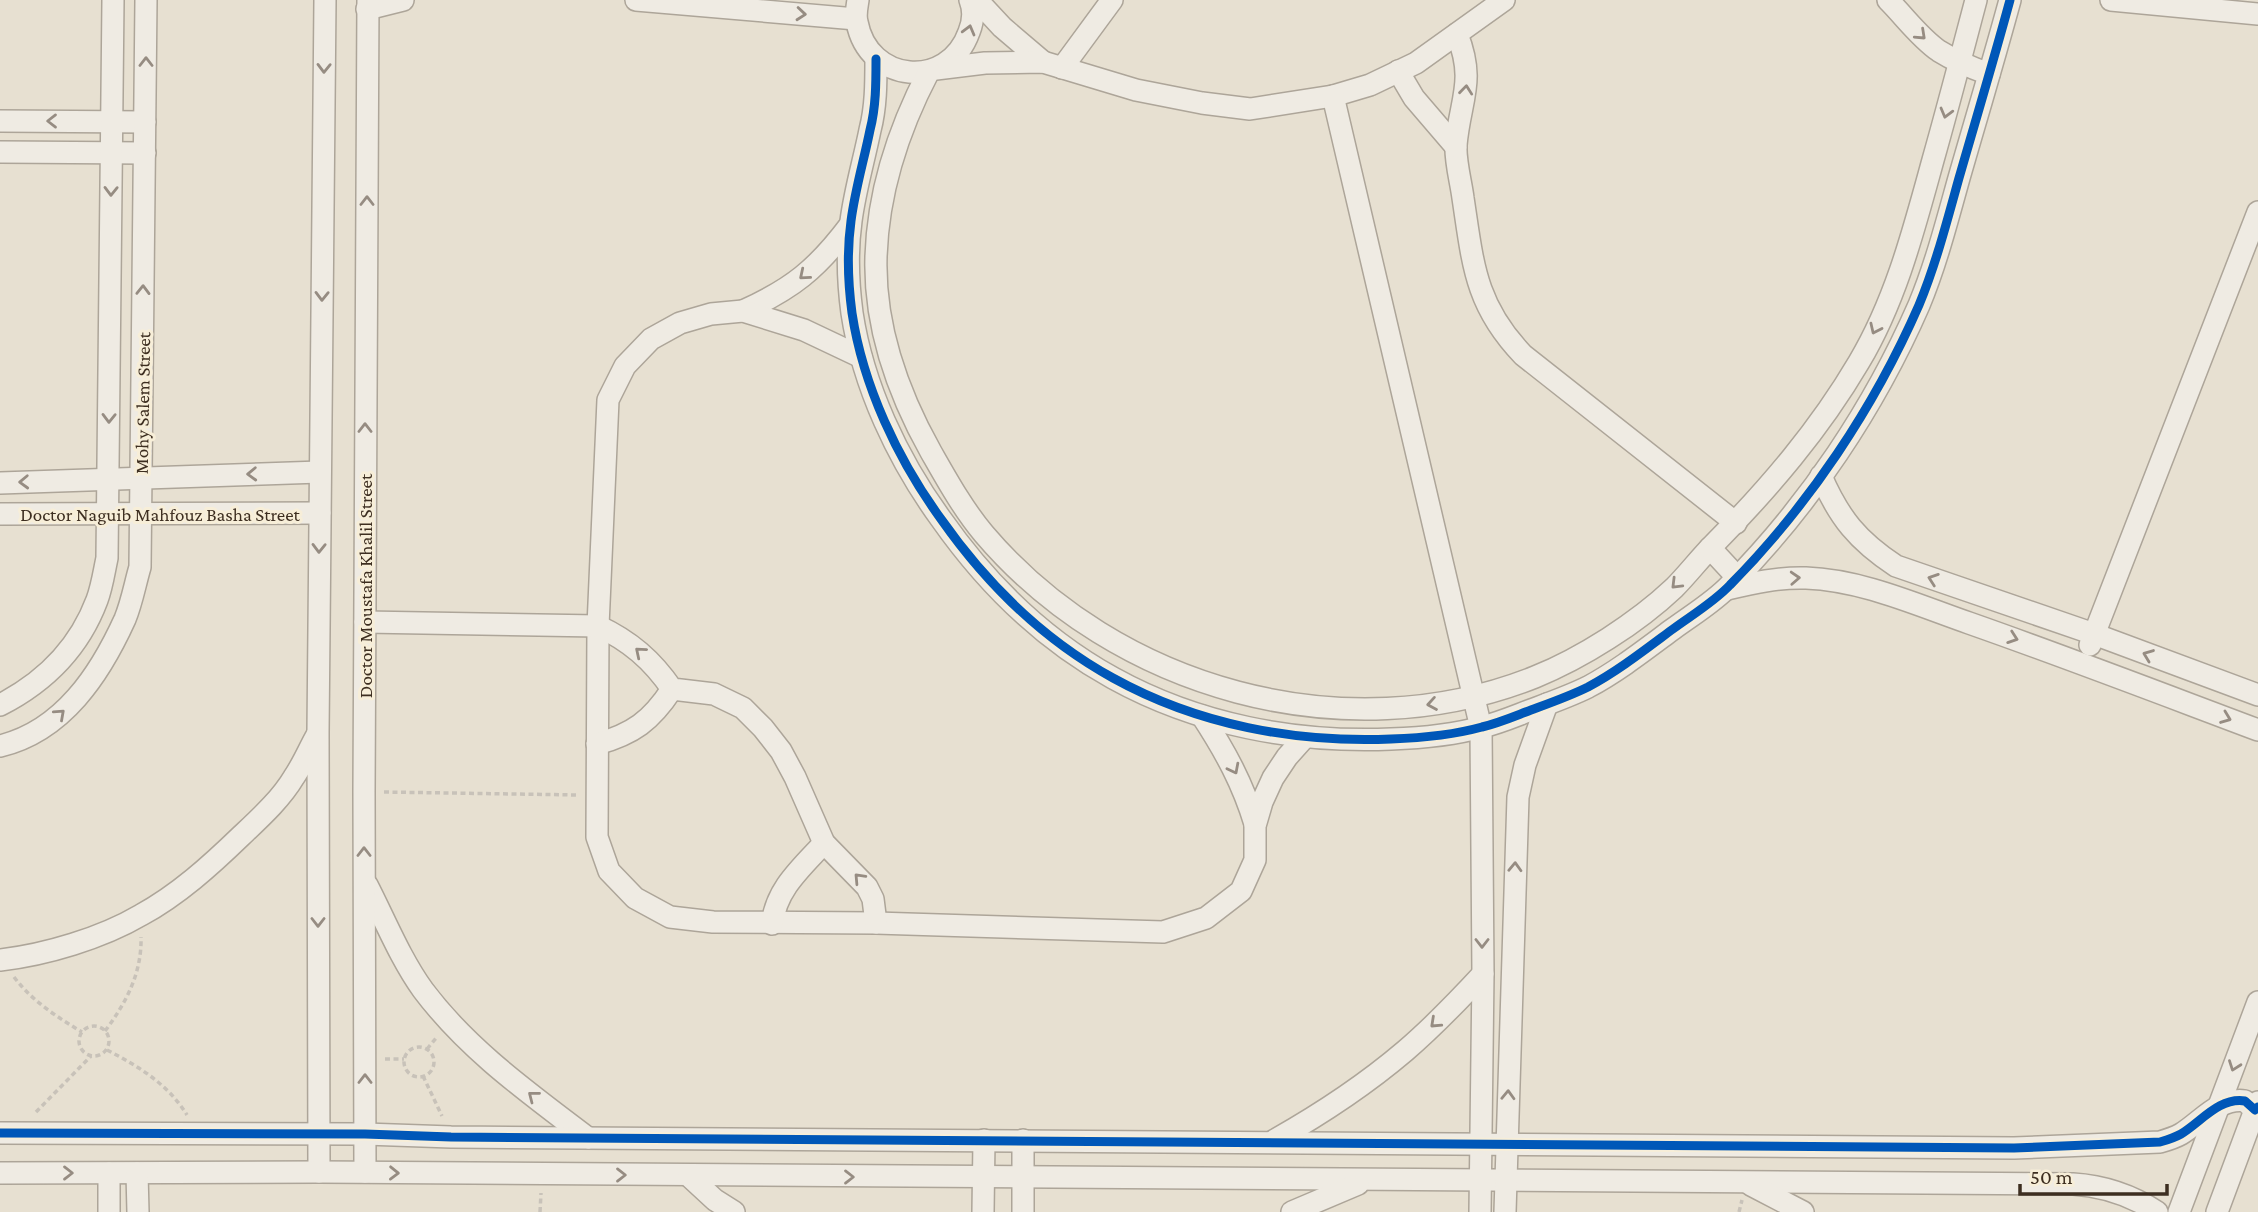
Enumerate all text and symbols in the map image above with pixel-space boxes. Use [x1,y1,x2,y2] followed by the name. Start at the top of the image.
[796,6,807,21] one-way arrow
[961,25,975,37] one-way arrow
[1913,27,1926,39] one-way arrow
[138,56,153,67] one-way arrow
[316,63,332,74] one-way arrow
[1458,84,1473,96] one-way arrow
[1940,107,1954,119] one-way arrow
[47,113,57,129] one-way arrow
[103,186,119,196] one-way arrow
[359,195,375,206] one-way arrow
[800,267,812,280] one-way arrow
[136,284,151,295] one-way arrow
[314,291,330,301] one-way arrow
[1869,322,1883,334] one-way arrow
[131,331,154,474] street label: Mohy Salem Street
[101,413,117,424] one-way arrow
[358,423,373,434] one-way arrow
[246,466,256,482] one-way arrow
[355,473,376,698] street label: Doctor Moustafa Khalil Street
[18,474,29,490] one-way arrow
[20,504,301,525] street label: Doctor Naguib Mahfouz Basha Street
[312,542,327,553] one-way arrow
[1789,571,1800,586] one-way arrow
[1928,573,1940,587] one-way arrow
[1672,576,1685,589] one-way arrow
[2006,630,2018,644] one-way arrow
[635,648,648,660] one-way arrow
[2143,649,2155,663] one-way arrow
[1426,696,1438,711] one-way arrow
[52,710,65,722] one-way arrow
[2219,710,2231,724] one-way arrow
[1225,761,1239,774] one-way arrow
[356,846,372,857] one-way arrow
[1508,862,1523,873] one-way arrow
[855,874,867,887] one-way arrow
[310,917,326,928] one-way arrow
[1475,938,1490,949] one-way arrow
[1430,1015,1443,1027] one-way arrow
[2229,1059,2243,1071] one-way arrow
[357,1074,373,1084] one-way arrow
[1500,1089,1515,1100] one-way arrow
[529,1092,541,1105] one-way arrow
[2020,1152,2167,1196] scale bar
[63,1165,74,1181] one-way arrow
[388,1165,399,1180] one-way arrow
[2030,1165,2073,1189] text: 50 m
[616,1168,627,1183] one-way arrow
[844,1169,854,1185] one-way arrow

